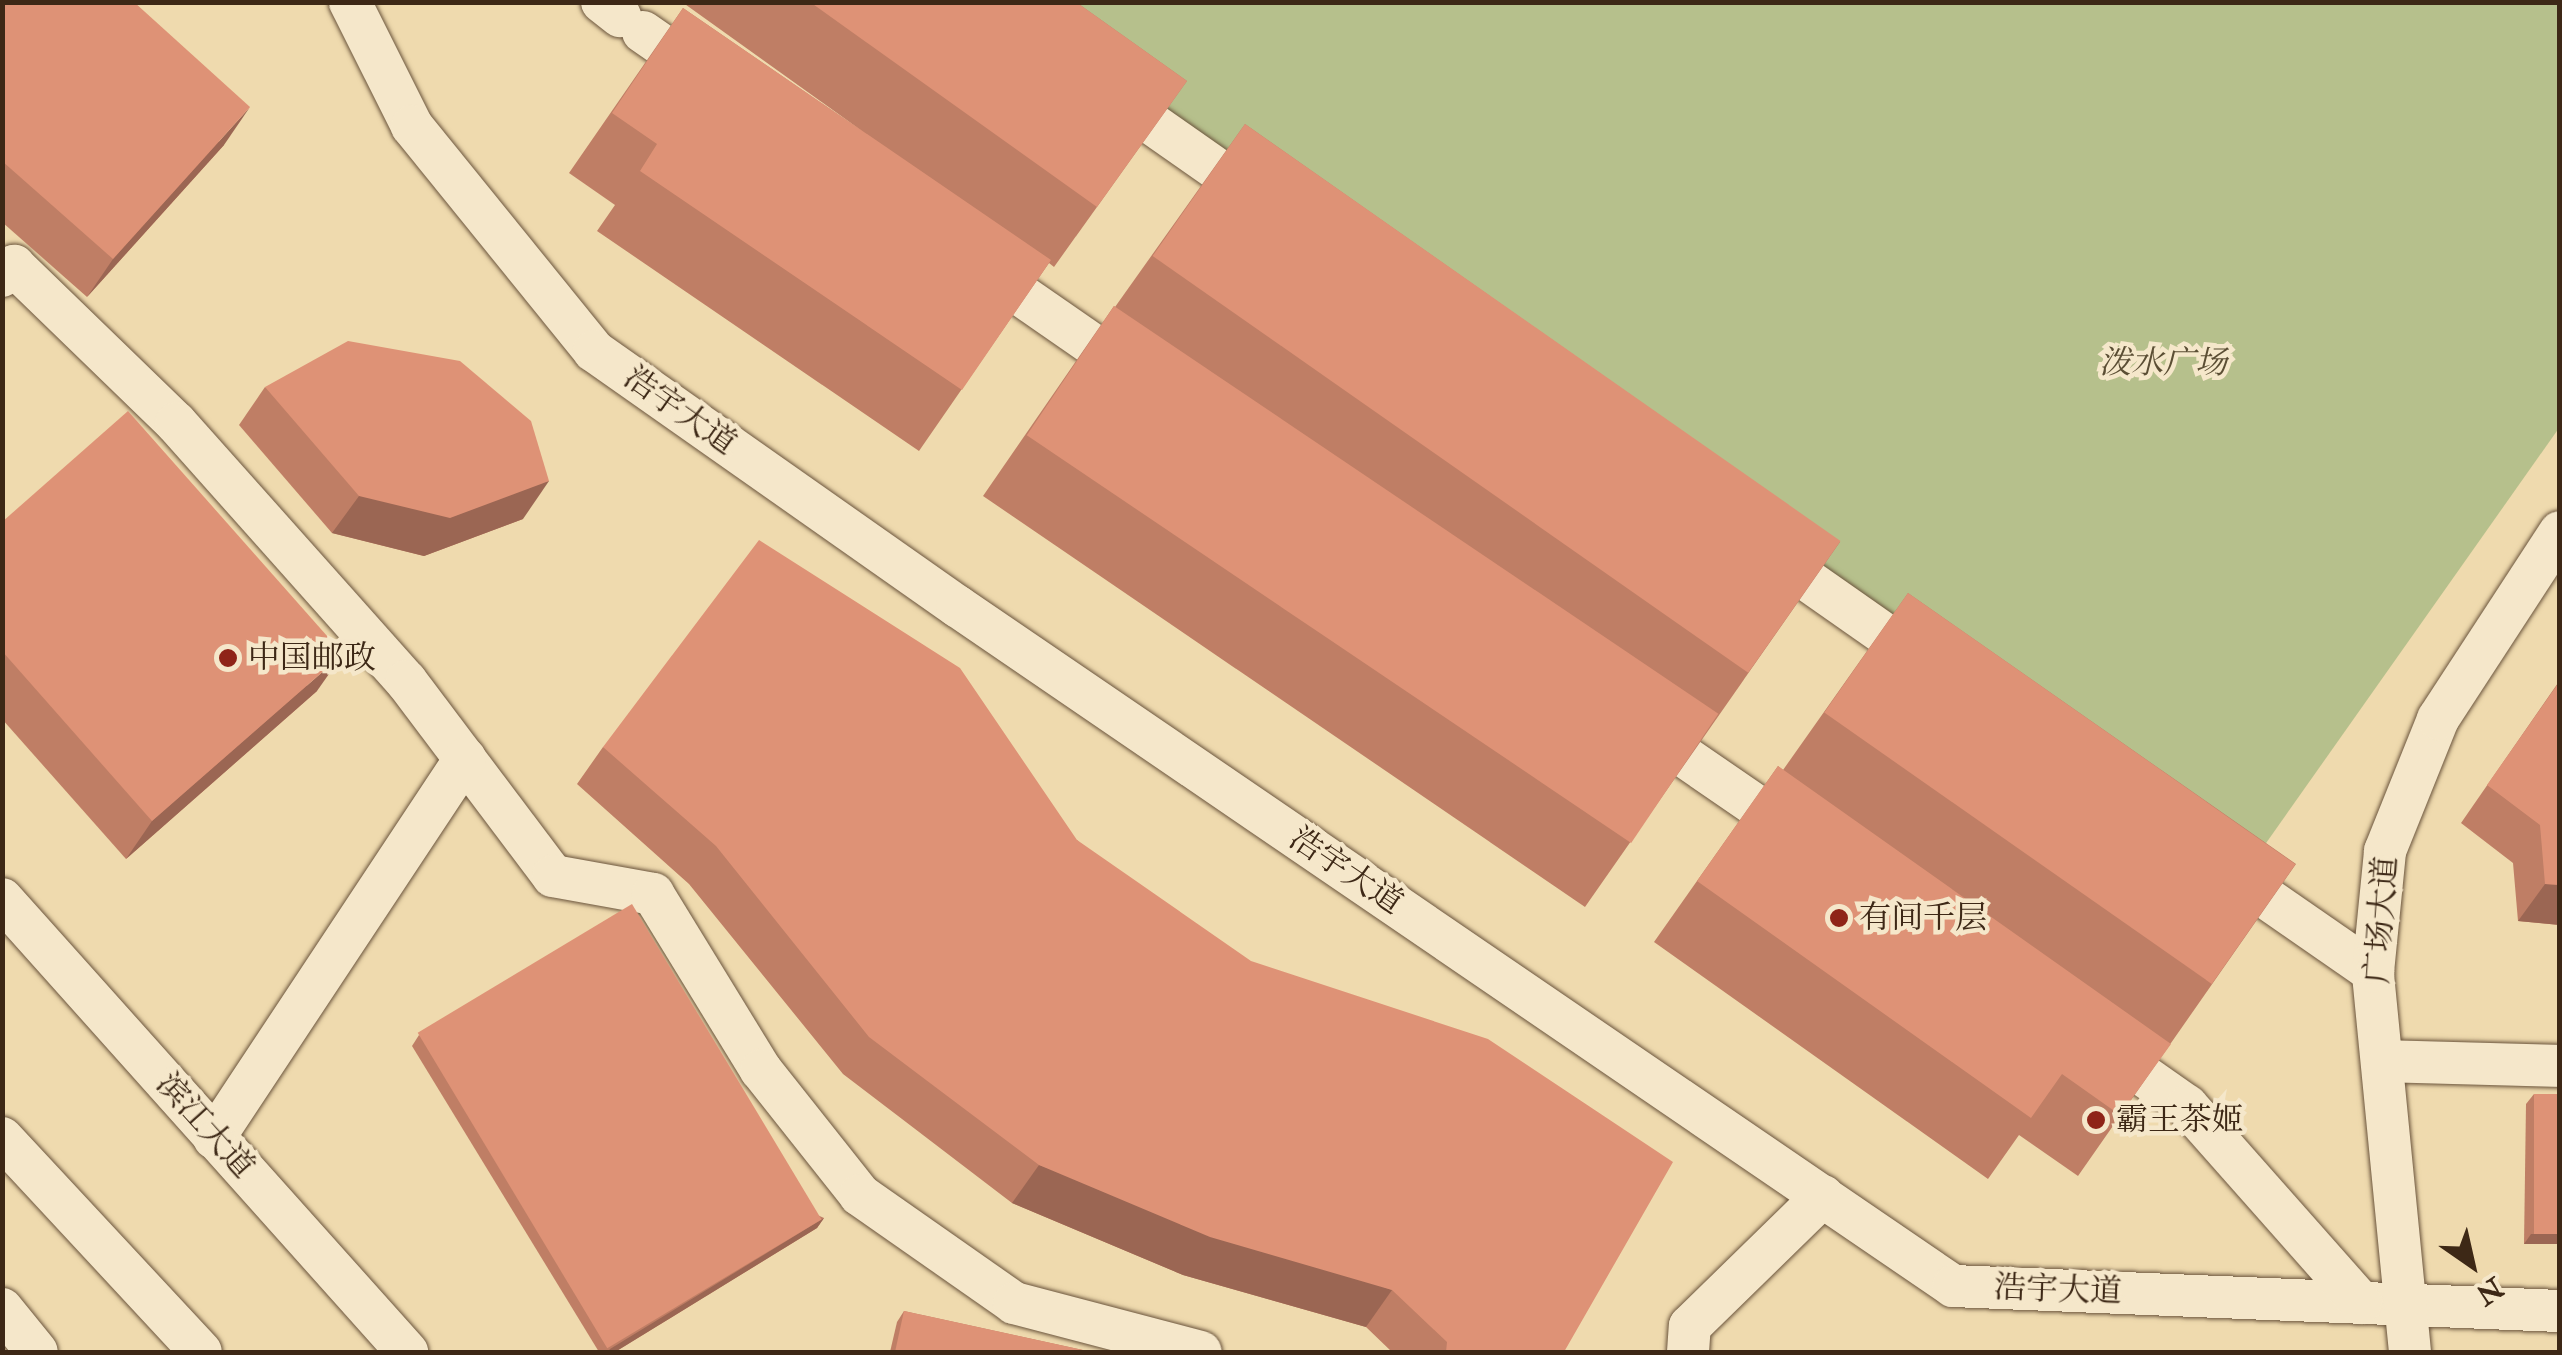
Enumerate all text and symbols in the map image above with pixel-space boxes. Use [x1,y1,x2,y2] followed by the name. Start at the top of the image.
[2099,344,2227,382] park label: 泼水广场
[617,359,743,463] street label: 浩宇大道
[248,639,376,677] place label: 中国邮政
[217,647,239,669] marker: 中国邮政
[1282,819,1410,923] street label: 浩宇大道
[2358,855,2406,985] street label: 广场大道
[1859,899,1987,937] place label: 有间千层
[1828,907,1850,929] marker: 有间千层
[148,1066,262,1186] street label: 滨江大道
[2116,1101,2244,1139] place label: 霸王茶姬
[2085,1109,2107,1131] marker: 霸王茶姬
[2422,1215,2522,1315] north arrow
[1993,1269,2123,1311] street label: 浩宇大道
[2469,1269,2509,1312] text: N

